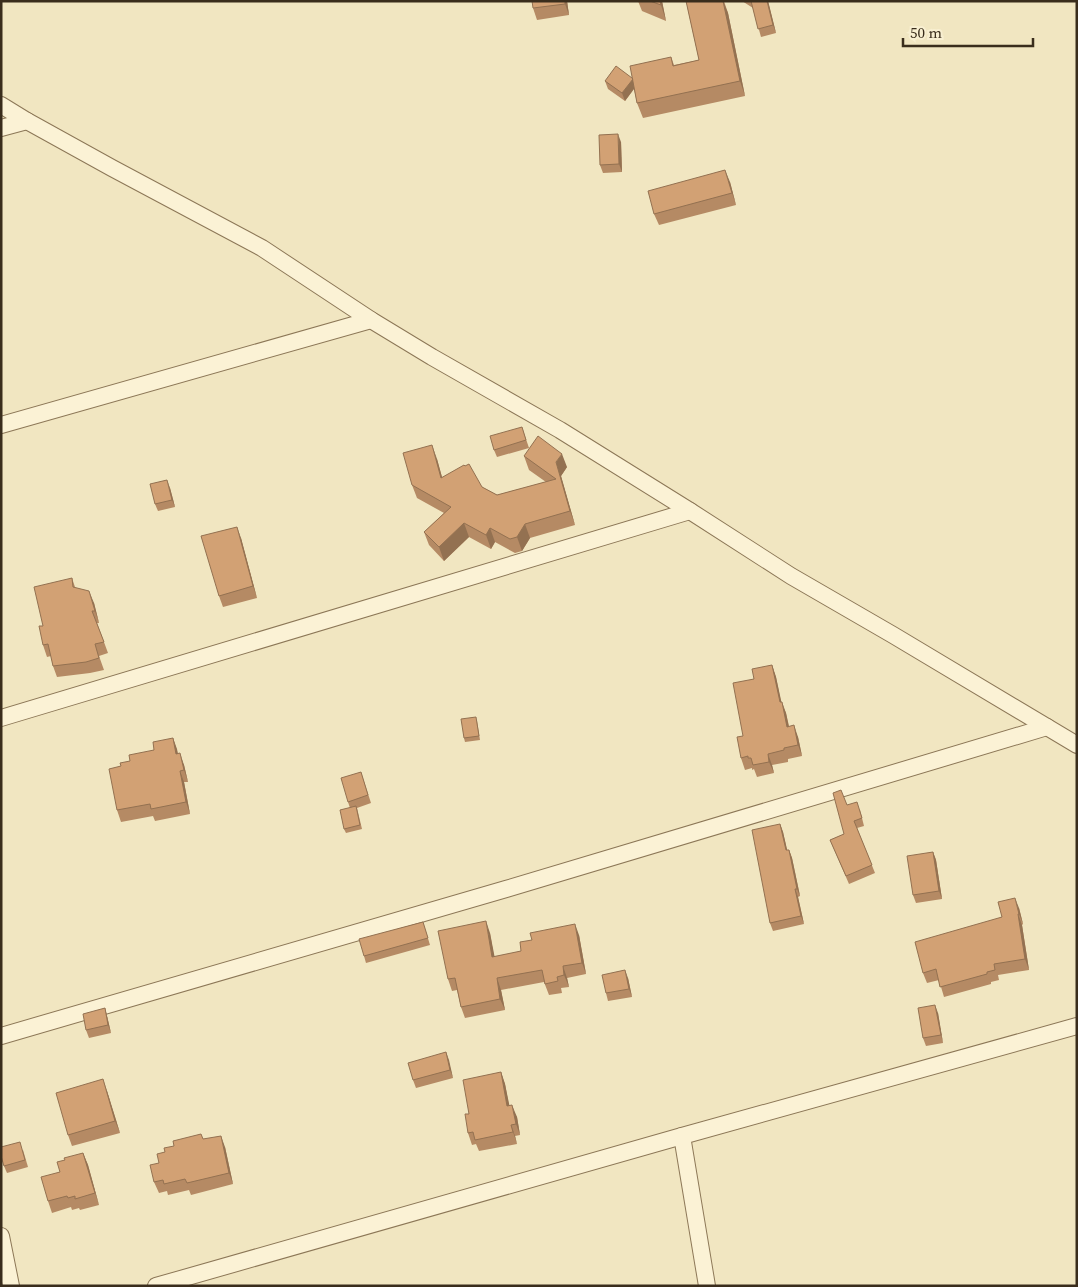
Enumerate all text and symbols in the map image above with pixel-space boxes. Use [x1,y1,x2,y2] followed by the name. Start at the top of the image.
[903,15,1033,47] scale bar
[910,22,942,43] text: 50 m

